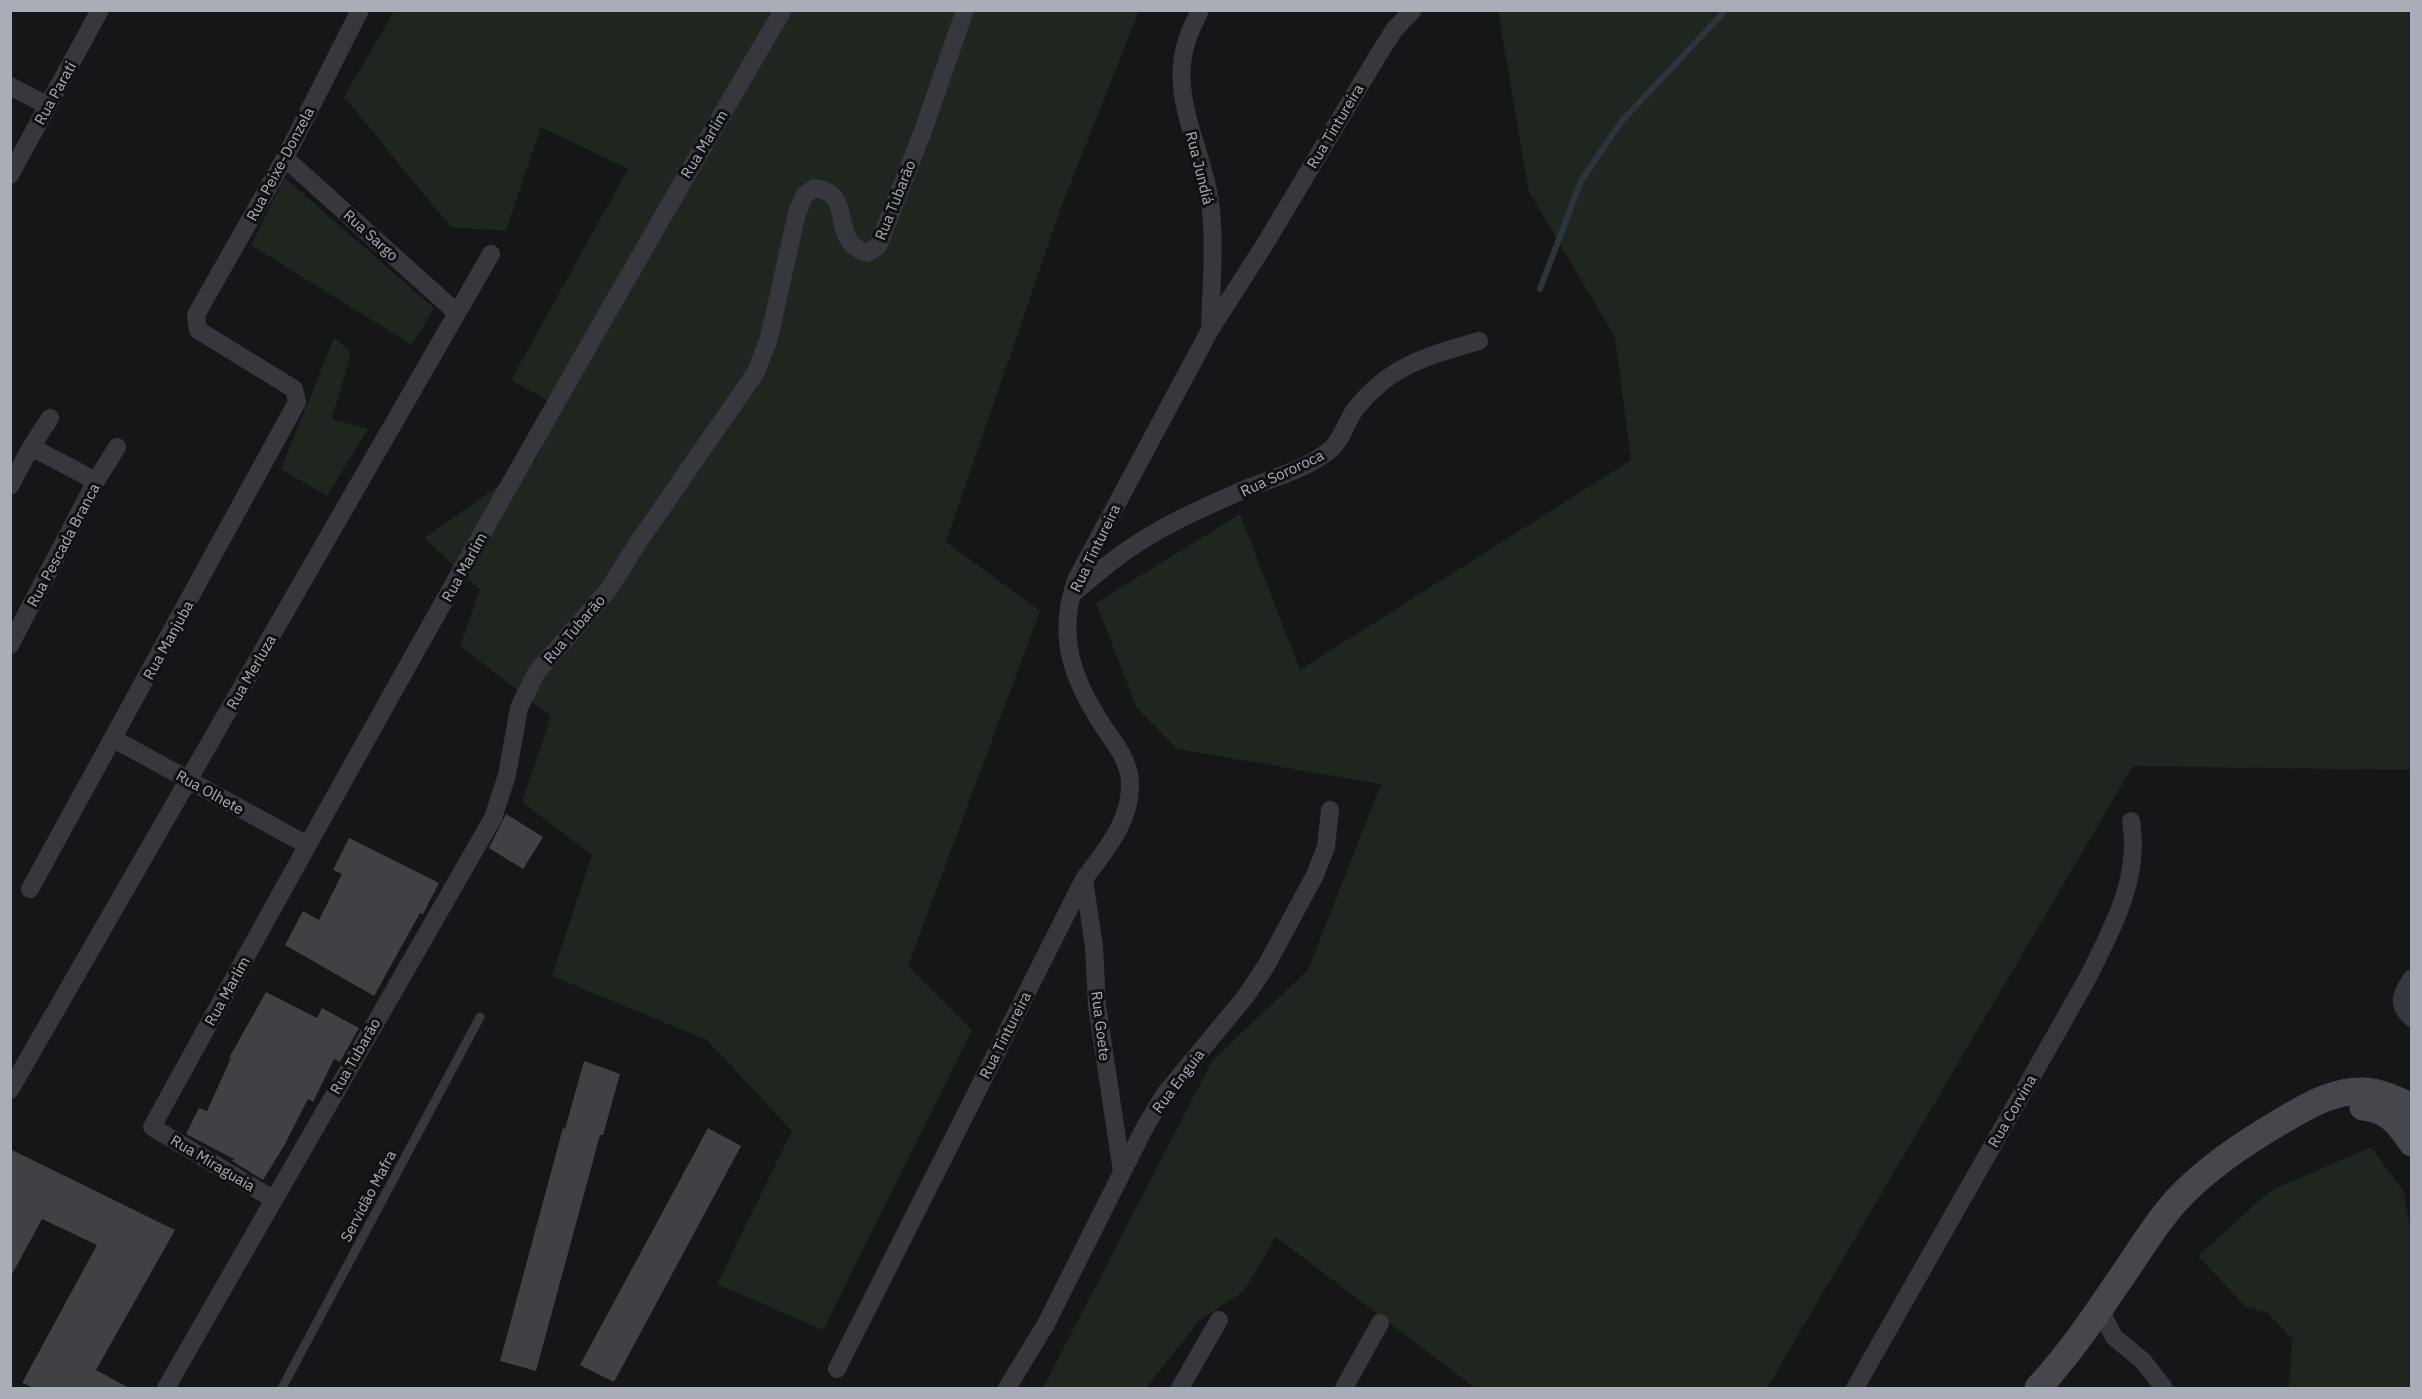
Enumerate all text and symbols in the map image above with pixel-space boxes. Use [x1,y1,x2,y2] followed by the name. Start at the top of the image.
[30,58,80,128] street label: Rua Parati
[1302,80,1368,172] street label: Rua Tintureira
[242,104,318,224] street label: Rua Peixe-Donzela
[676,106,732,182] street label: Rua Marlim
[1182,129,1218,207] street label: Rua Jundiá
[870,157,920,243] street label: Rua Tubarão
[339,205,403,265] street label: Rua Sargo
[1237,445,1327,501] street label: Rua Sororoca
[22,480,104,610] street label: Rua Pescada Branca
[1066,501,1124,595] street label: Rua Tintureira
[437,529,491,605] street label: Rua Marlim
[539,591,609,667] street label: Rua Tubarão
[139,597,197,683] street label: Rua Manjuba
[222,631,280,713] street label: Rua Merluza
[173,766,247,818] street label: Rua Olhete
[200,953,254,1029] street label: Rua Marlim
[975,988,1035,1082] street label: Rua Tintureira
[1087,990,1115,1062] street label: Rua Goete
[326,1015,384,1097] street label: Rua Tubarão
[1148,1045,1208,1117] street label: Rua Enguia
[1984,1071,2040,1151] street label: Rua Corvina
[167,1130,259,1196] street label: Rua Miraguaia
[336,1147,400,1245] street label: Servidão Mafra

